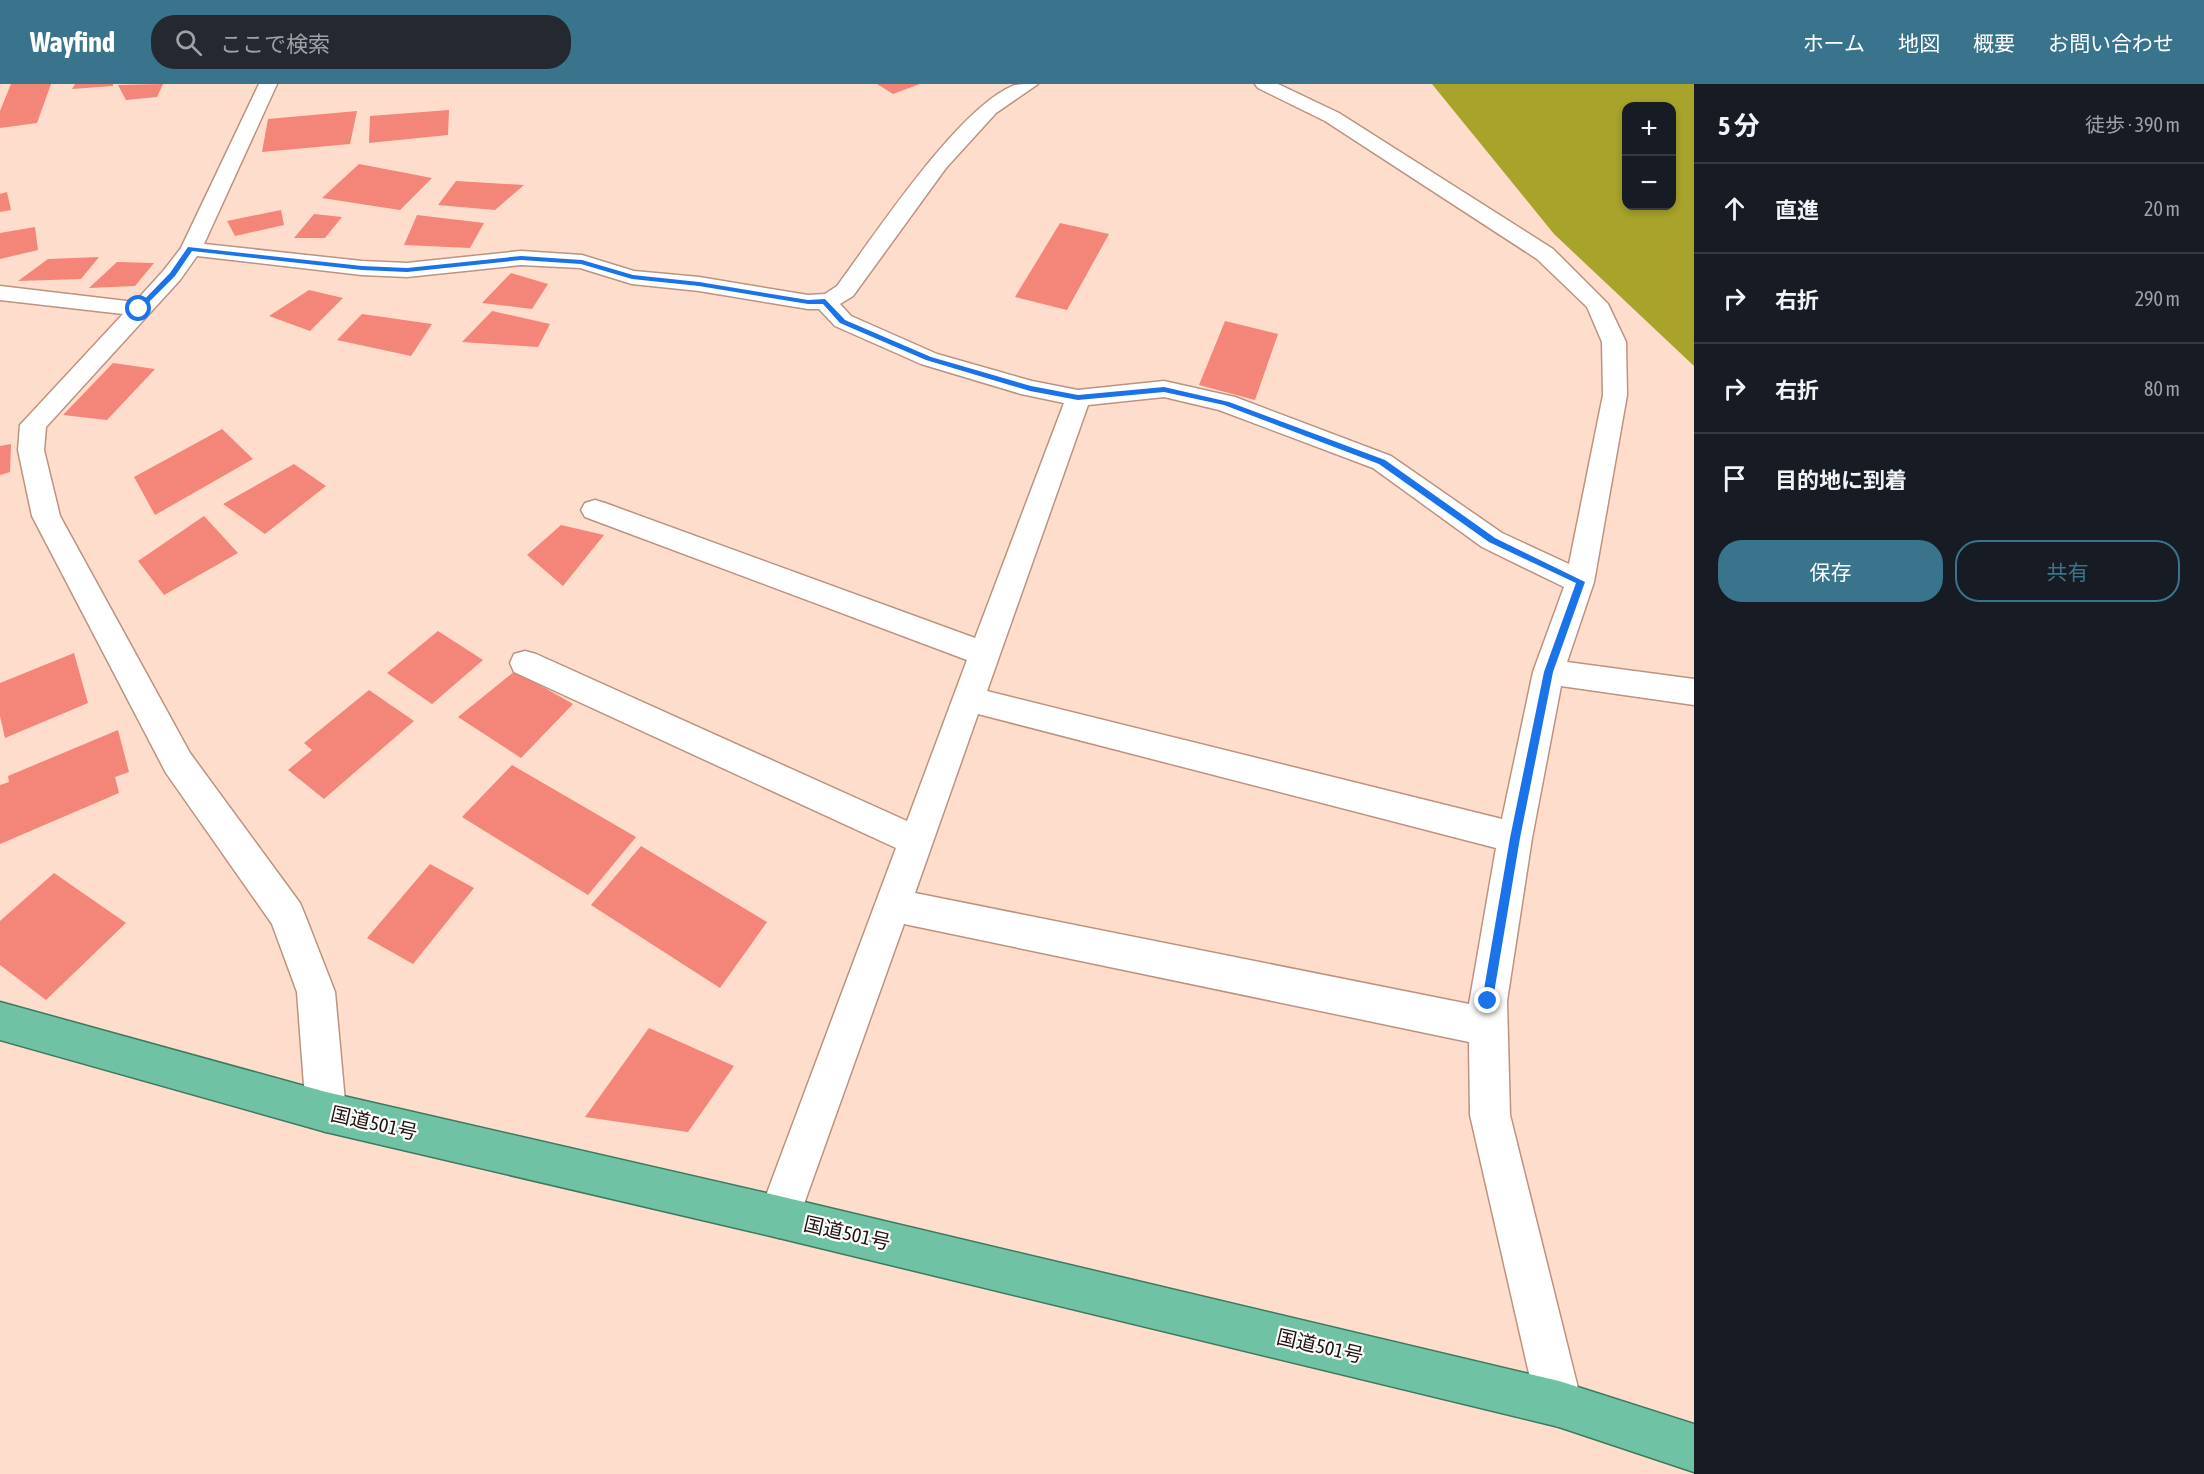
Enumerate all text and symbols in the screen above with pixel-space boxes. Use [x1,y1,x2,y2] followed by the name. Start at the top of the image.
[151,15,571,69] search box
[30,26,115,58] text: Wayfind
[172,26,205,59] icon: search
[220,31,330,57] text: ここで検索
[1803,31,1865,55] text: ホーム
[1898,31,1940,55] text: 地図
[1973,31,2015,55] text: 概要
[2048,31,2174,55] text: お問い合わせ
[1622,102,1676,210] map controls
[1622,102,1676,156] button: +
[1718,111,1760,141] text: 5 分
[2085,113,2180,136] text: 徒歩 · 390 m
[1622,156,1676,210] button: −
[1718,192,1751,225] icon: ahead
[1775,197,1819,223] text: 直進
[2144,197,2180,220] text: 20 m
[1718,282,1751,315] icon: right
[1775,287,1819,313] text: 右折
[2135,287,2180,310] text: 290 m
[125,295,151,321] route start
[1718,372,1751,405] icon: right
[1775,377,1819,403] text: 右折
[2144,377,2180,400] text: 80 m
[1718,462,1751,495] icon: arrive
[1775,467,1907,493] text: 目的地に到着
[1718,540,1943,602] button: 保存
[1955,540,2180,602] button: 共有
[1474,987,1500,1013] route end
[329,1101,420,1144] street label: 国道501号
[802,1211,893,1254] street label: 国道501号
[1275,1324,1366,1367] street label: 国道501号

